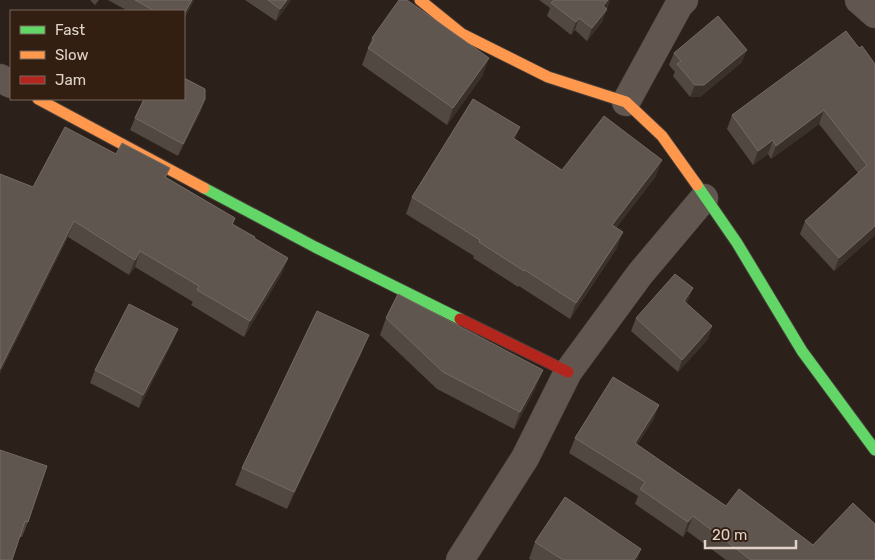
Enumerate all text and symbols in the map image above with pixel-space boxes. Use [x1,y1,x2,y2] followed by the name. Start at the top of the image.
[10,10,185,100] legend
[55,21,85,39] text: Fast
[55,46,88,64] text: Slow
[55,71,86,89] text: Jam
[705,518,796,550] scale bar
[712,526,747,544] text: 20 m

